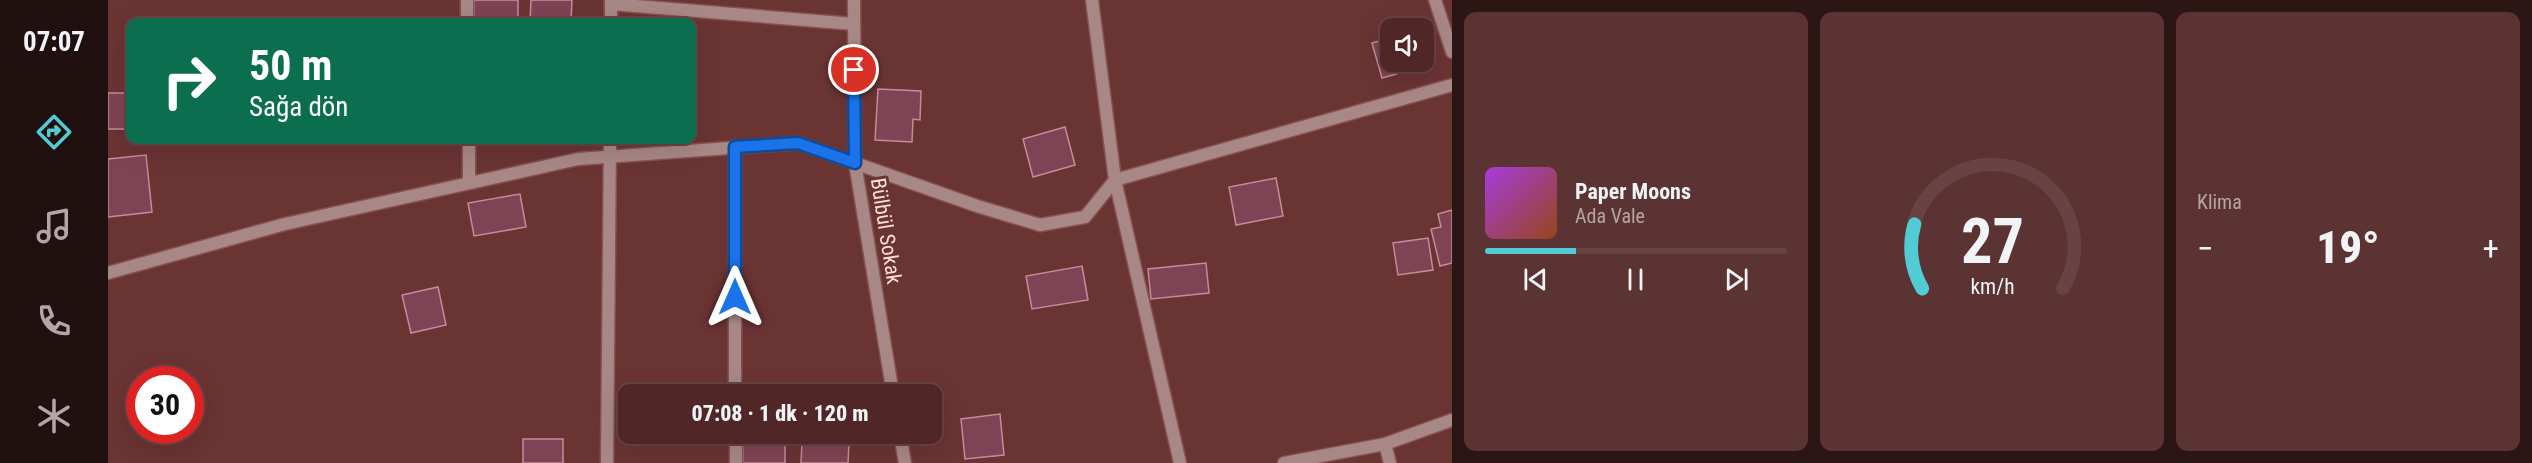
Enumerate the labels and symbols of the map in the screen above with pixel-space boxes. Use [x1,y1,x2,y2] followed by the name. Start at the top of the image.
[828,44,879,95] pin
[866,176,906,286] street label: Bülbül Sokak
[703,265,767,329] position arrow
[126,366,204,444] speed limit sign: 30

